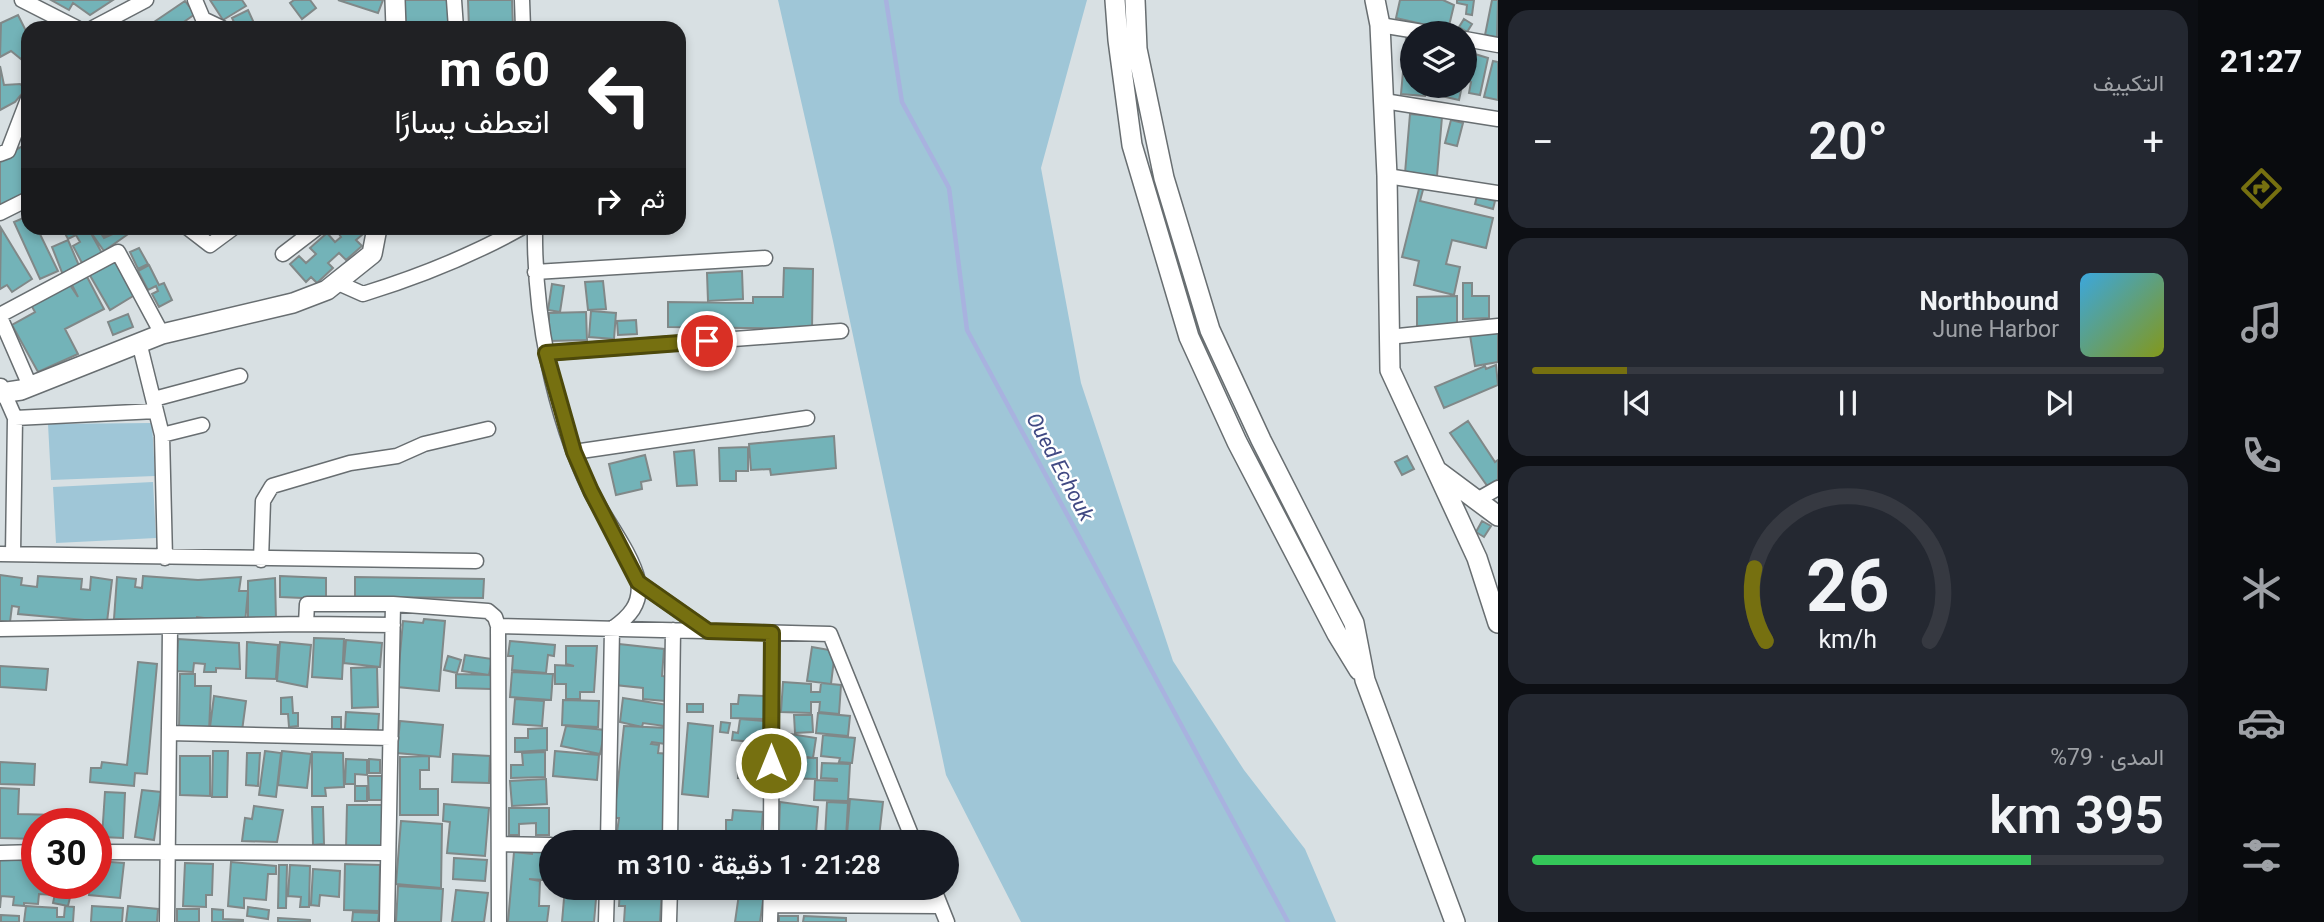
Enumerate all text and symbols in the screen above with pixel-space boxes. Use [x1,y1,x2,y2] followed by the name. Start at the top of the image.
[1400,21,1477,98] map controls
[1400,21,1477,98] button: layers
[439,41,550,98] text: 60 m
[2220,42,2302,80] text: 21:27
[574,49,665,140] icon: left
[2093,70,2164,97] text: التكييف
[394,103,550,141] text: انعطف يسارًا
[1808,111,1888,172] text: 20°
[1532,120,1554,164] text: −
[2142,120,2164,164] text: +
[2237,164,2286,213] icon: directions
[589,182,627,220] icon: right
[641,184,665,214] text: ثم
[1919,286,2059,316] text: Northbound
[2237,298,2286,347] icon: music
[677,311,737,371] pin
[1932,316,2059,343] text: June Harbor
[688,322,726,360] icon: arrive
[1618,384,1656,422] icon: previous
[1829,384,1867,422] icon: pause
[2040,384,2078,422] icon: next
[1021,409,1099,526] water label: Oued Echouk
[2237,431,2286,480] icon: phone
[1806,543,1890,629] text: 26
[2237,564,2286,613] icon: climate
[1819,625,1877,654] text: km/h
[2237,698,2286,747] icon: car
[734,726,808,800] position arrow
[2050,744,2164,771] text: المدى · 79%
[1989,785,2164,846] text: 395 km
[21,808,112,899] speed limit sign: 30
[2237,831,2286,880] icon: filters
[617,850,881,880] text: 21:28 · 1 دقيقة · 310 m

